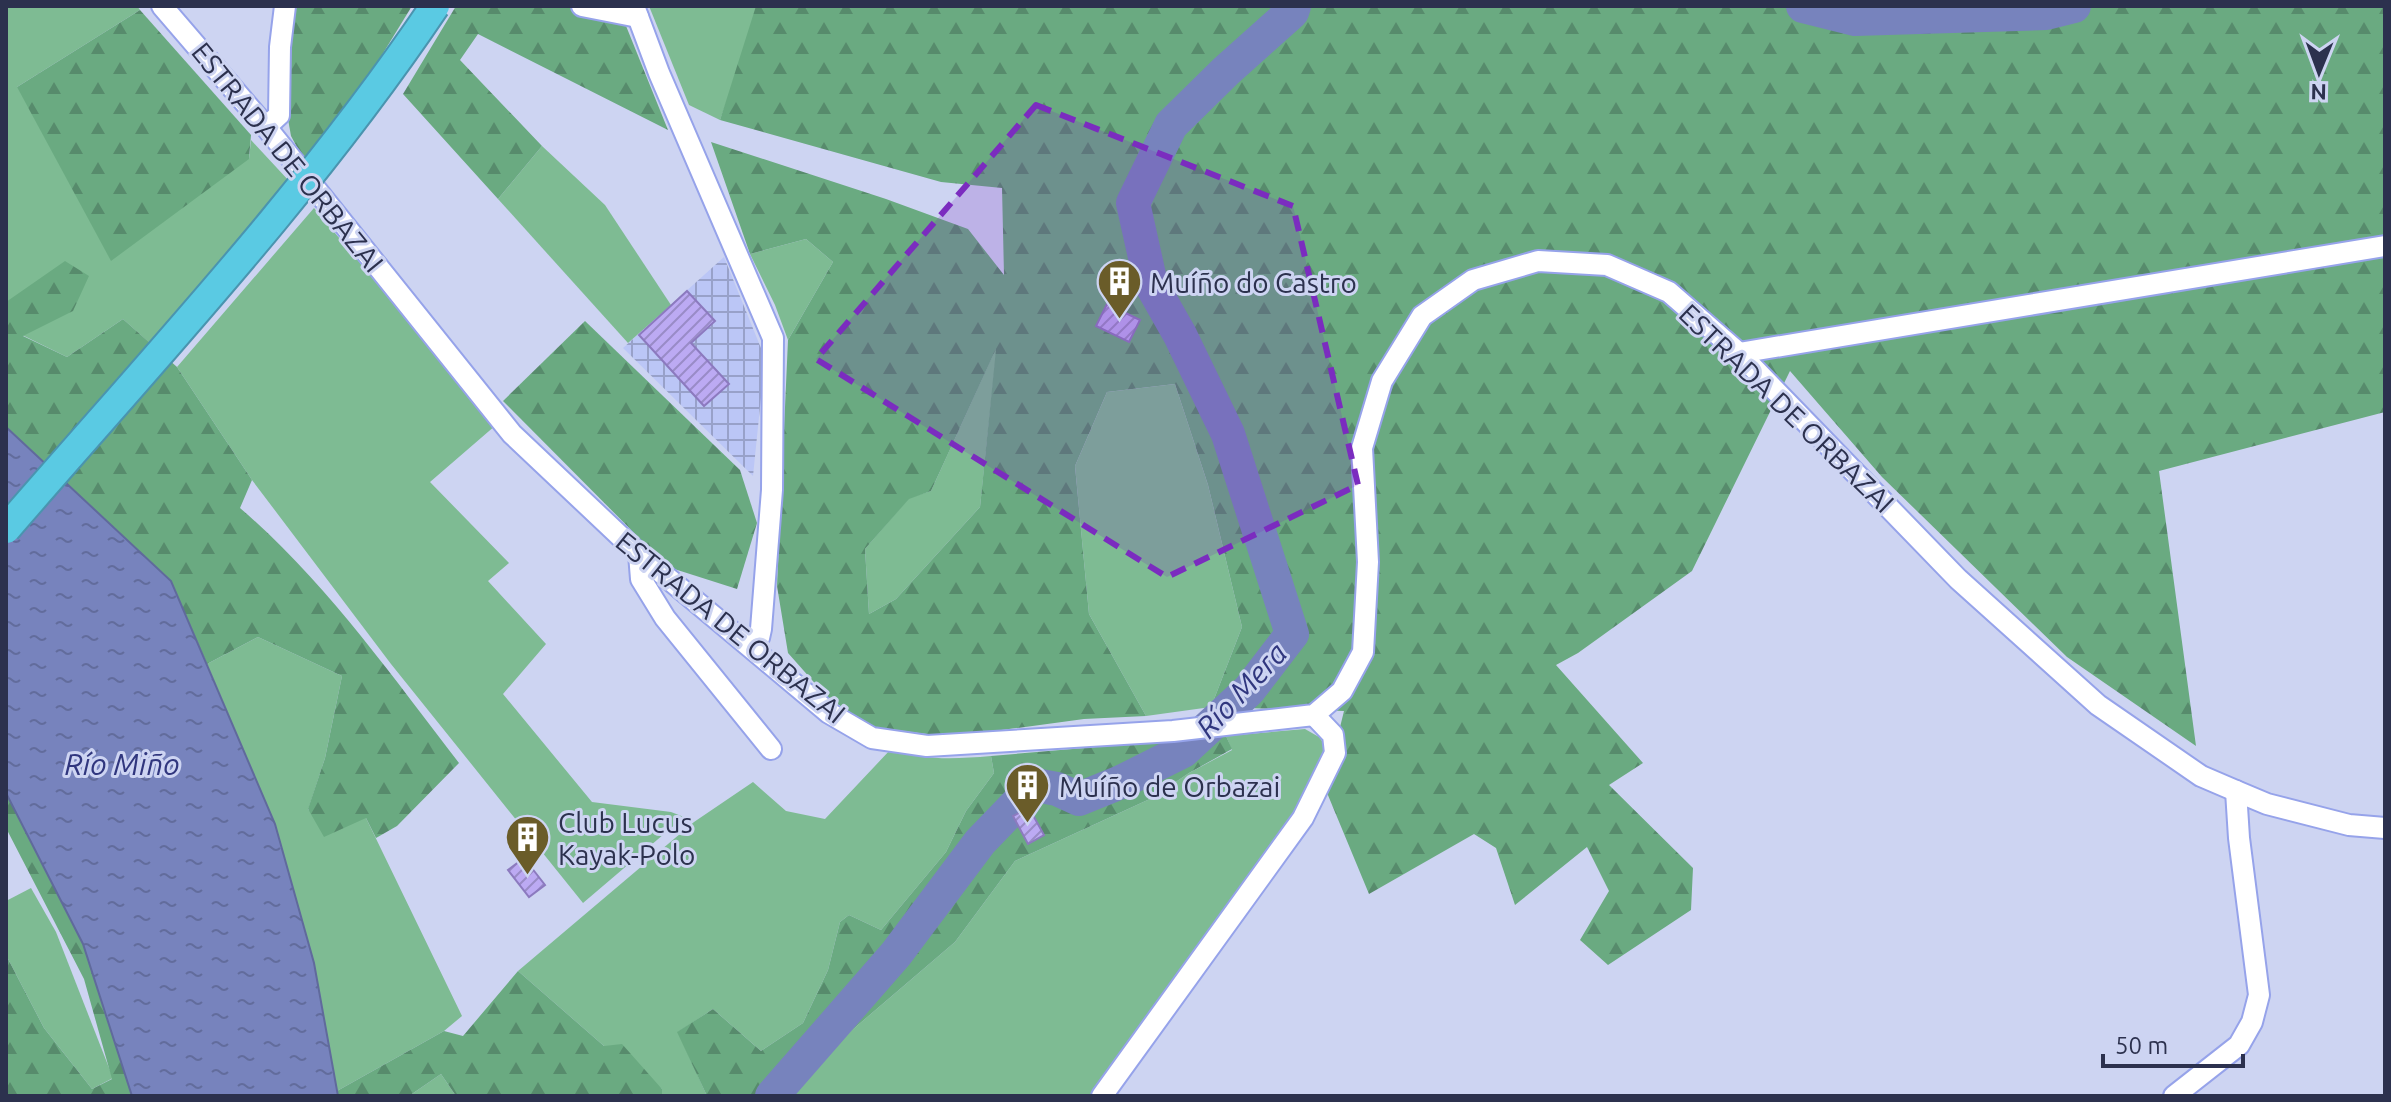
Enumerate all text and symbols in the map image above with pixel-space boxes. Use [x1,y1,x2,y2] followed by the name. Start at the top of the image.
[2279,32,2359,112] north arrow
[186,36,390,278] street label: ESTRADA DE ORBAZAI
[2310,80,2327,105] text: N
[1095,258,1143,321] building icon: Muíño do Castro
[1150,267,1357,298] place label: Muíño do Castro
[1673,298,1901,518] street label: ESTRADA DE ORBAZAI
[610,525,852,729] street label: ESTRADA DE ORBAZAI
[1189,636,1293,744] water label: Río Mera
[65,747,179,781] water label: Río Miño
[1004,762,1052,825] building icon: Muíño de Orbazai
[1059,771,1280,802] place label: Muíño de Orbazai
[558,807,695,870] place label: Club Lucus Kayak-Polo
[503,814,551,877] building icon: Club Lucus Kayak-Polo
[2103,1018,2243,1068] scale bar
[2115,1032,2168,1059] text: 50 m

